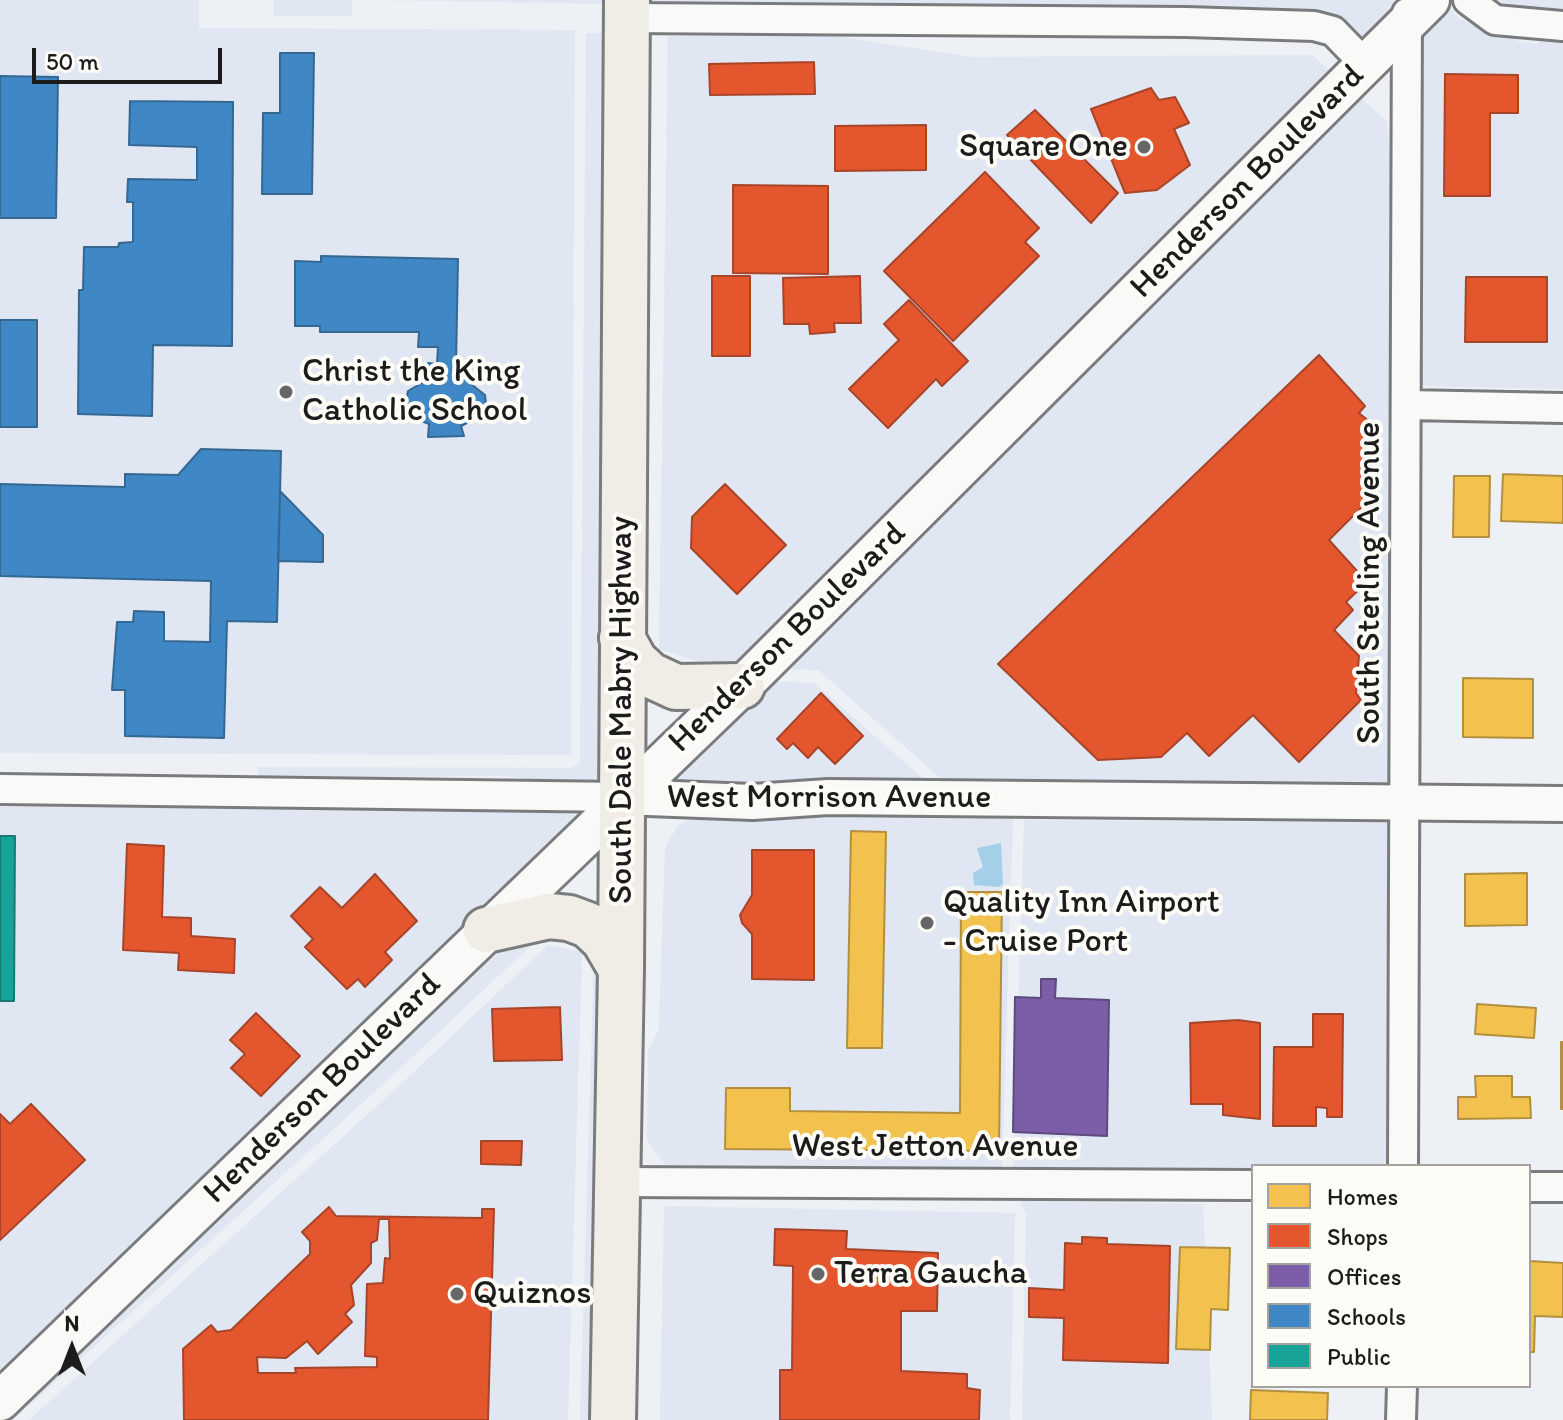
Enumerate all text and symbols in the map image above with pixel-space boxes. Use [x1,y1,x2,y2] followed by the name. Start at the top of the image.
[36,32,226,82] scale bar
[46,47,99,76] text: 50 m
[1122,56,1374,308] street label: Henderson Boulevard
[959,127,1128,167] place label: Square One
[1135,138,1153,156] marker: Square One
[302,352,527,432] place label: Christ the King Catholic School
[277,383,295,401] marker: Christ the King Catholic School
[1350,422,1390,744] street label: South Sterling Avenue
[661,514,915,762] street label: Henderson Boulevard
[602,516,642,904] street label: South Dale Mabry Highway
[667,778,991,818] street label: West Morrison Avenue
[943,883,1220,962] place label: Quality Inn Airport - Cruise Port
[918,914,936,932] marker: Quality Inn Airport - Cruise Port
[196,965,450,1213] street label: Henderson Boulevard
[791,1127,1079,1167] street label: West Jetton Avenue
[1251,1164,1531,1388] legend
[1327,1182,1398,1211] text: Homes
[1327,1222,1388,1251] text: Shops
[834,1254,1027,1294] place label: Terra Gaucha
[1327,1262,1401,1291] text: Offices
[809,1265,827,1283] marker: Terra Gaucha
[473,1274,592,1314] place label: Quiznos
[448,1285,466,1303] marker: Quiznos
[1327,1302,1406,1331] text: Schools
[32,1308,112,1388] north arrow
[65,1310,79,1337] text: N
[1327,1342,1391,1371] text: Public

